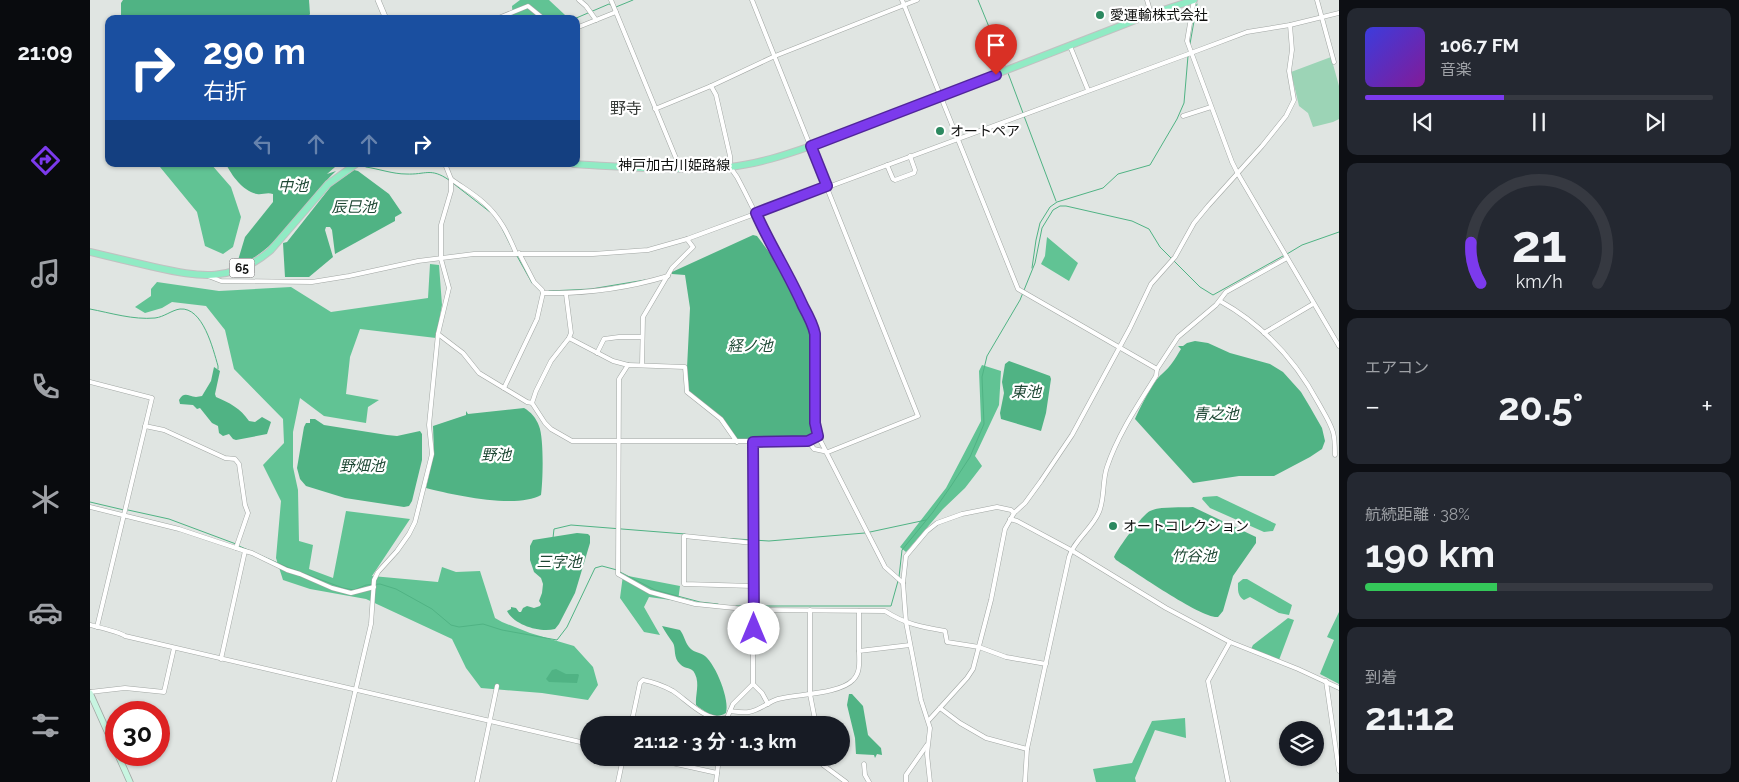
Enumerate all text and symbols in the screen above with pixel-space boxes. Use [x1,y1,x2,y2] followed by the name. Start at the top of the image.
[1110,7,1208,23] place label: 愛運輸株式会社
[1094,9,1106,21] marker: 愛運輸株式会社
[975,24,1017,75] pin
[203,31,306,72] text: 290 m
[982,31,1010,59] icon: arrive
[1440,34,1519,56] text: 106.7 FM
[120,35,185,100] icon: right
[17,39,73,65] text: 21:09
[1440,60,1472,79] text: 音楽
[203,78,247,104] text: 右折
[610,99,642,118] district label: 野寺
[1409,108,1437,136] icon: previous
[1525,108,1553,136] icon: pause
[1641,108,1669,136] icon: next
[950,123,1020,139] place label: オートペア
[934,125,946,137] marker: オートペア
[249,130,277,158] icon: left
[302,130,330,158] icon: ahead
[355,130,383,158] icon: ahead
[408,130,436,158] icon: right
[28,143,63,178] icon: directions
[618,157,730,173] street label: 神戸加古川姫路線
[278,177,310,195] water label: 中池
[331,198,378,216] water label: 辰巳池
[1511,213,1567,274] text: 21
[28,256,63,291] icon: music
[230,258,254,278] road number: 65
[1515,271,1563,292] text: km/h
[727,337,774,355] water label: 経ノ池
[1365,358,1429,377] text: エアコン
[28,369,63,404] icon: phone
[1011,383,1043,401] water label: 東池
[1498,384,1583,429] text: 20.5°
[1365,390,1380,423] text: −
[1701,390,1713,423] text: +
[1193,405,1240,423] water label: 青之池
[481,446,513,464] water label: 野池
[339,457,386,475] water label: 野畑池
[28,482,63,517] icon: climate
[1365,505,1470,524] text: 航続距離 · 38%
[1123,518,1249,534] place label: オートコレクション
[1107,520,1119,532] marker: オートコレクション
[1365,531,1495,576] text: 190 km
[1171,547,1218,565] water label: 竹谷池
[536,553,583,571] water label: 三字池
[28,595,63,630] icon: car
[727,602,779,654] position arrow
[1365,668,1397,687] text: 到着
[1365,694,1455,739] text: 21:12
[105,701,170,766] speed limit sign: 30
[28,708,63,743] icon: filters
[1279,721,1324,766] map controls
[1279,721,1324,766] button: layers
[634,730,796,752] text: 21:12 · 3 分 · 1.3 km

